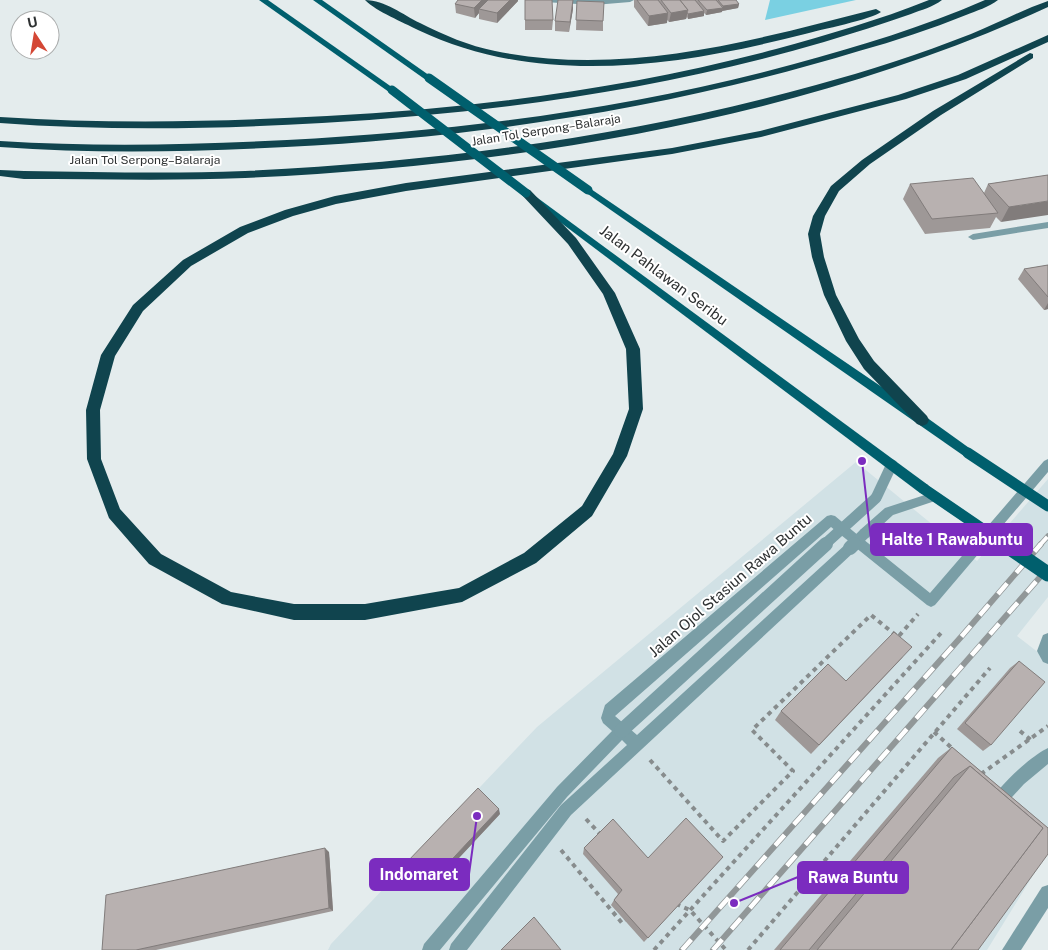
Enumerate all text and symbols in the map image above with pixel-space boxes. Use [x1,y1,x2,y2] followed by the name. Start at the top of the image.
[10,10,60,60] north arrow
[26,13,39,31] text: U
[470,111,622,149] street label: Jalan Tol Serpong–Balaraja
[70,153,220,167] street label: Jalan Tol Serpong–Balaraja
[597,221,731,329] street label: Jalan Pahlawan Seribu
[645,510,815,660] street label: Jalan Ojol Stasiun Rawa Buntu
[871,524,1032,555] callout: Halte 1 Rawabuntu
[881,530,1023,549] text: Halte 1 Rawabuntu
[370,859,469,890] callout: Indomaret
[798,862,908,893] callout: Rawa Buntu
[380,865,459,884] text: Indomaret
[808,868,898,887] text: Rawa Buntu

